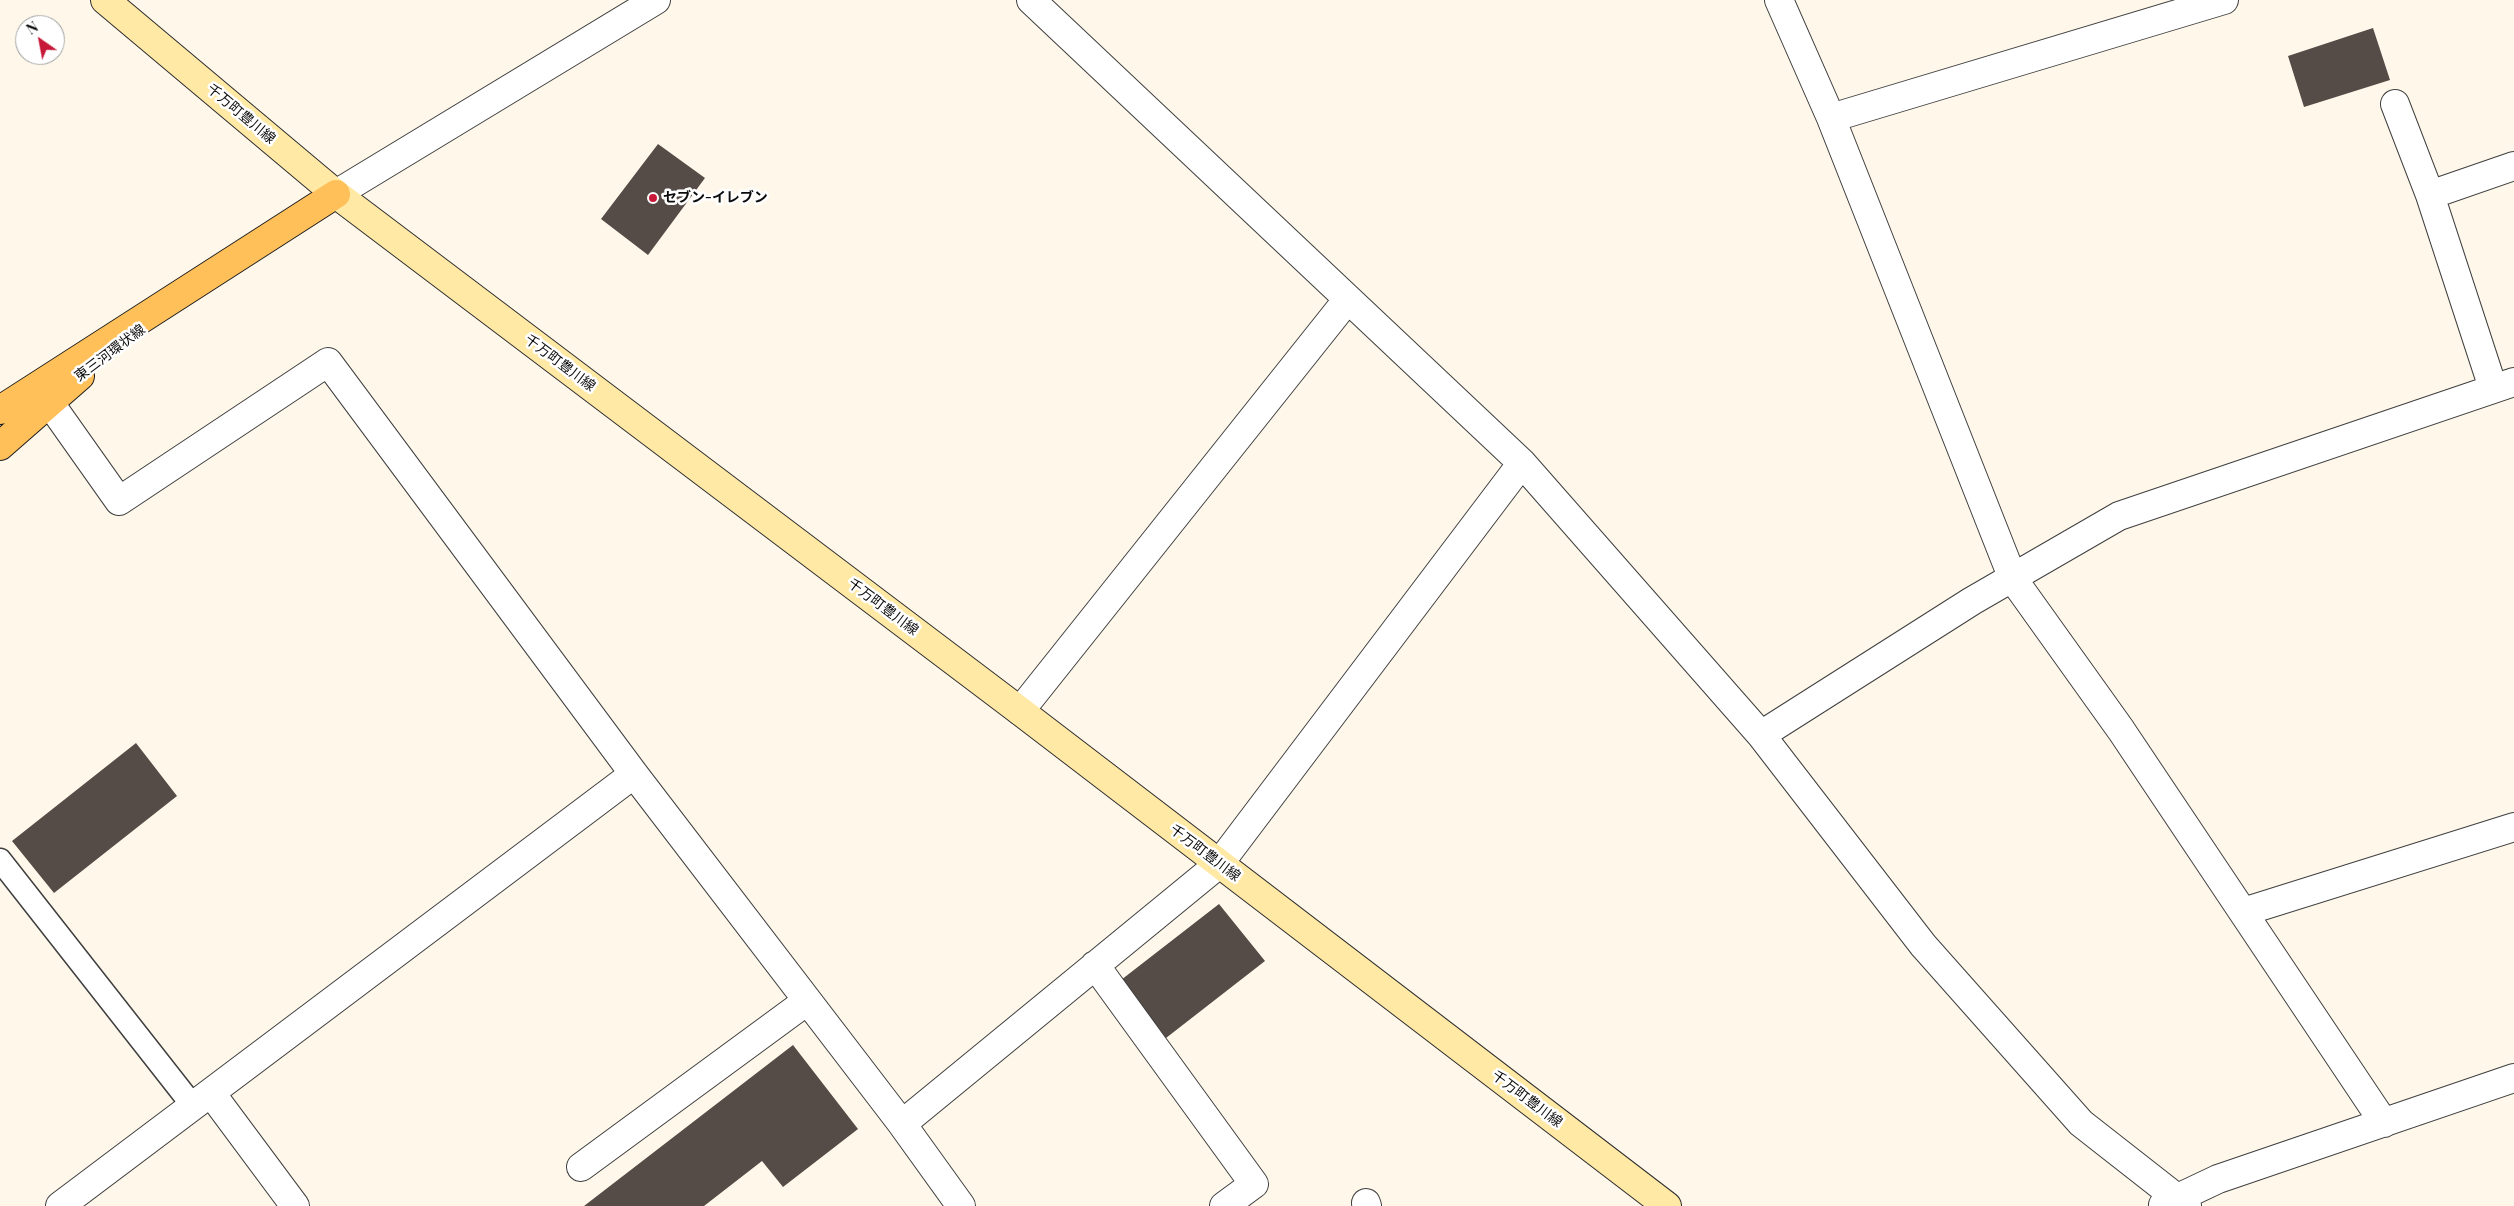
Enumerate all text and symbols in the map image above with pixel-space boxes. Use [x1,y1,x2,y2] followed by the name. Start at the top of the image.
[15,15,65,65] north arrow
[23,17,42,39] text: N
[203,81,279,147] street label: 千万町豊川線
[663,190,768,206] place label: セブン-イレブン
[647,192,659,204] marker: セブン-イレブン
[71,321,149,385] street label: 東三河環状線
[521,331,599,395] street label: 千万町豊川線
[844,575,922,639] street label: 千万町豊川線
[1166,821,1244,885] street label: 千万町豊川線
[1488,1067,1566,1131] street label: 千万町豊川線

